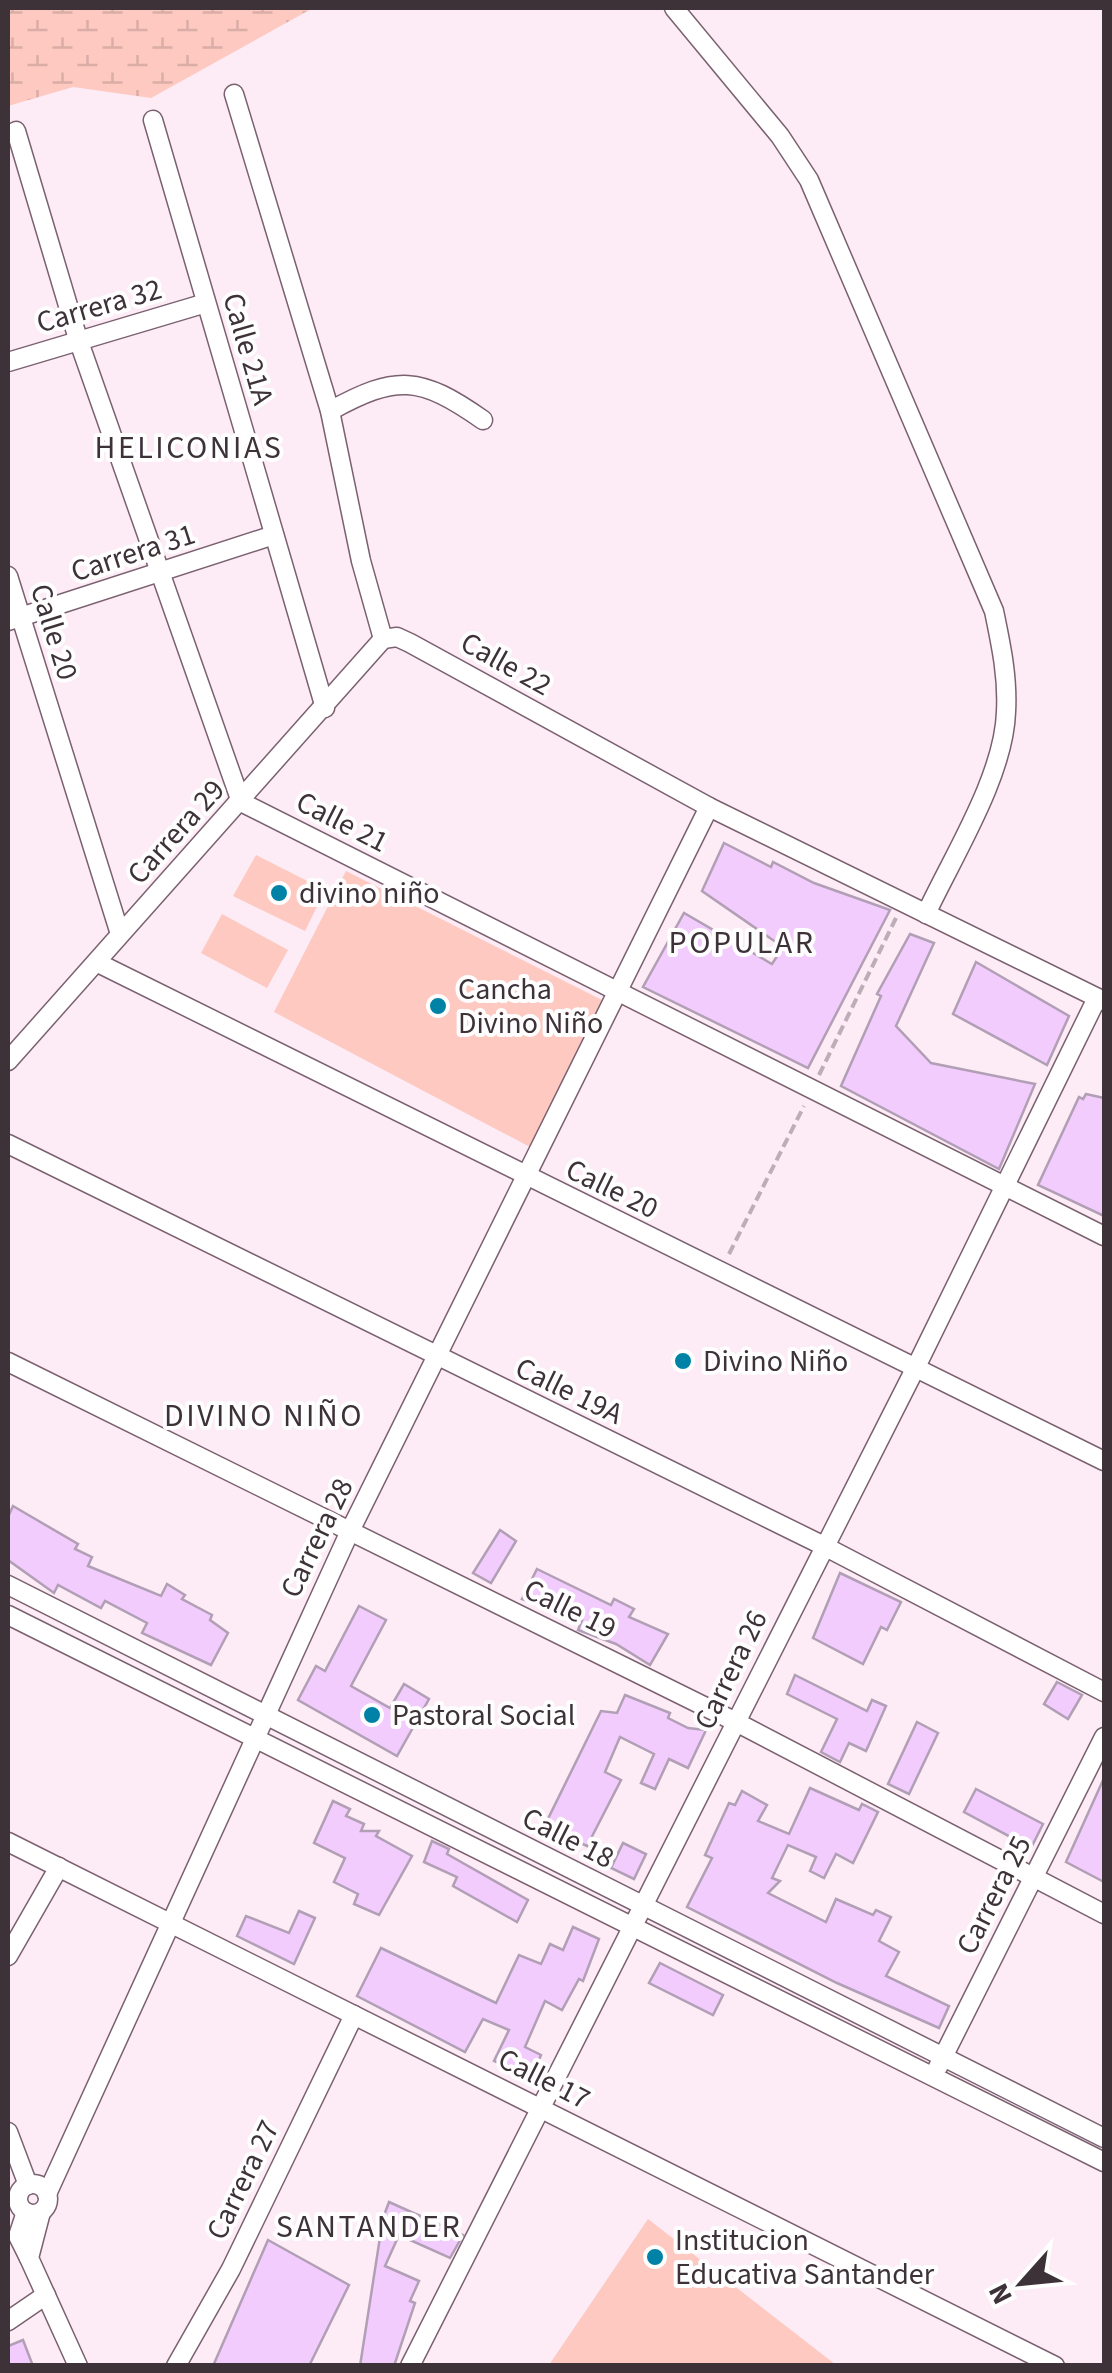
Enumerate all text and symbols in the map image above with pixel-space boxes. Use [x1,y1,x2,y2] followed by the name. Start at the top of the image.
[31,268,167,344] street label: Carrera 32
[212,288,285,411] street label: Calle 21A
[95,425,283,471] district label: HELICONIAS
[65,513,201,593] street label: Carrera 31
[19,579,89,685] street label: Calle 20
[453,621,559,707] street label: Calle 22
[117,770,235,894] street label: Carrera 29
[288,781,396,863] street label: Calle 21
[299,872,440,915] place label: divino niño
[268,882,290,904] marker: divino niño
[669,920,815,966] district label: POPULAR
[458,968,603,1045] place label: Cancha Divino Niño
[427,995,449,1017] marker: Cancha Divino Niño
[558,1148,666,1230] street label: Calle 20
[703,1340,848,1383] place label: Divino Niño
[508,1347,631,1436] street label: Calle 19A
[672,1350,694,1372] marker: Divino Niño
[164,1393,364,1439] district label: DIVINO NIÑO
[270,1471,364,1605] street label: Carrera 28
[516,1568,624,1650] street label: Calle 19
[684,1603,778,1737] street label: Carrera 26
[392,1694,575,1737] place label: Pastoral Social
[361,1704,383,1726] marker: Pastoral Social
[514,1797,622,1879] street label: Calle 18
[946,1828,1042,1962] street label: Carrera 25
[490,2038,598,2120] street label: Calle 17
[196,2113,290,2247] street label: Carrera 27
[276,2204,462,2250] district label: SANTANDER
[675,2219,935,2296] place label: Institucion Educativa Santander
[972,2233,1072,2333] north arrow
[644,2246,666,2268] marker: Institucion Educativa Santander
[979,2277,1023,2311] text: N

